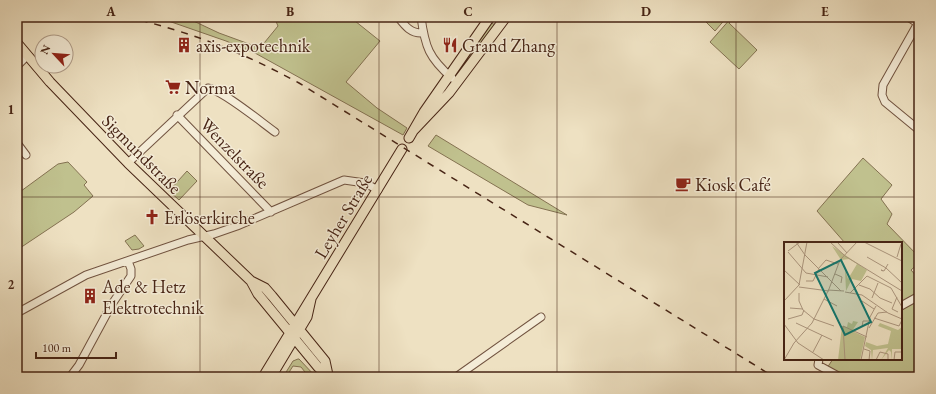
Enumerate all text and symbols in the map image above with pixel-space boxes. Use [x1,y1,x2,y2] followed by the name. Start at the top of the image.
[105,3,116,20] text: A
[286,3,294,20] text: B
[463,3,473,20] text: C
[641,3,651,20] text: D
[821,3,829,20] text: E
[34,34,74,74] north arrow
[196,34,311,57] place label: axis-expotechnik
[462,34,555,57] place label: Grand Zhang
[175,36,193,54] building icon: axis-expotechnik
[441,36,459,54] restaurant icon: Grand Zhang
[37,42,53,57] text: N
[185,76,236,99] place label: Norma
[164,78,182,96] supermarket icon: Norma
[8,101,15,118] text: 1
[97,109,187,199] street label: Sigmundstraße
[195,113,275,193] street label: Wenzelstraße
[309,170,377,262] street label: Leyher Straße
[695,173,771,196] place label: Kiosk Café
[674,175,692,193] cafe icon: Kiosk Café
[164,206,255,229] place label: Erlöserkirche
[143,208,161,226] church icon: Erlöserkirche
[784,242,902,360] inset map
[101,275,205,319] place label: Ade & Hetz Elektrotechnik
[8,276,15,293] text: 2
[81,287,99,305] building icon: Ade & Hetz Elektrotechnik
[36,334,116,360] scale bar
[42,340,72,356] text: 100 m

